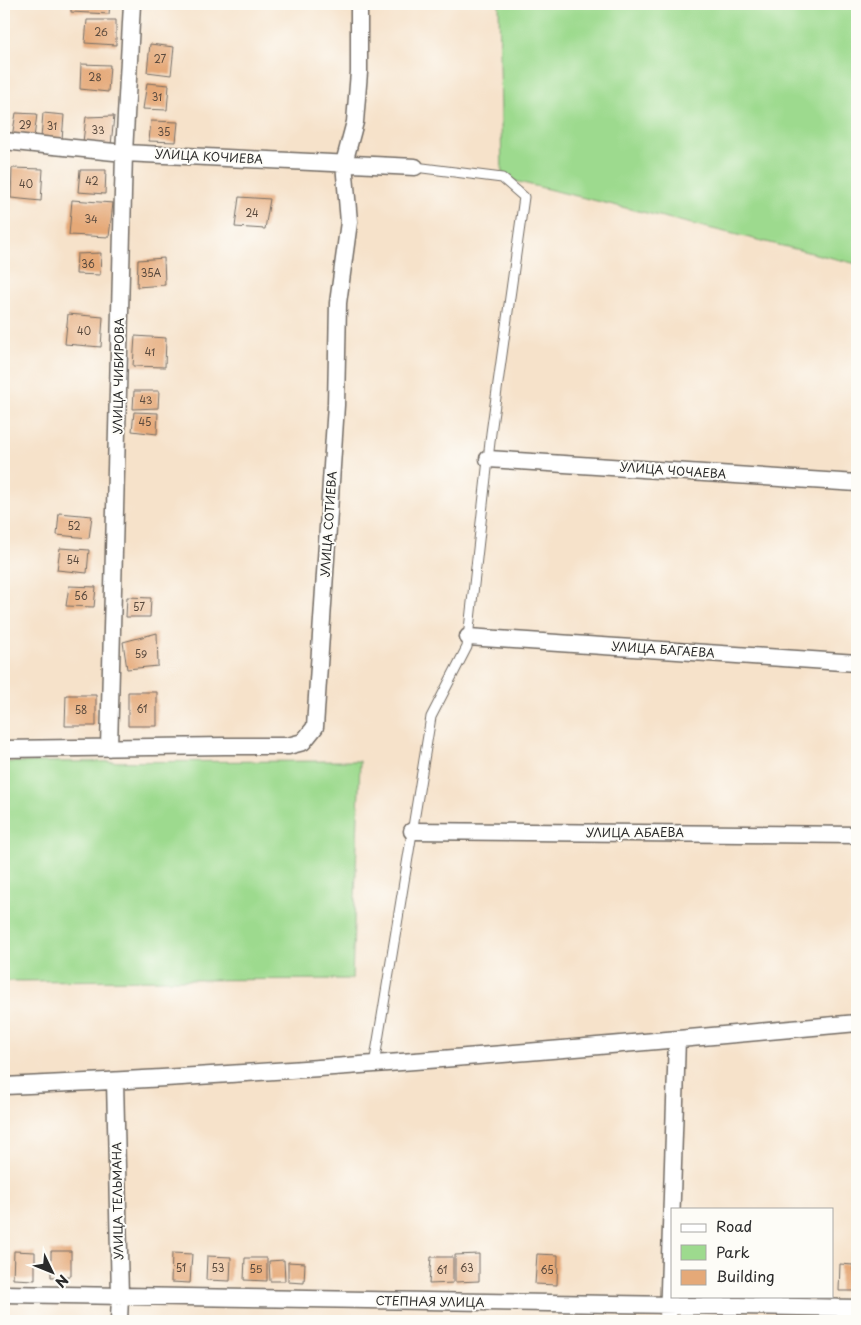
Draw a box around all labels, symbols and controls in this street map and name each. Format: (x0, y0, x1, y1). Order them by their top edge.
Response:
house number: 26 (94, 24, 108, 39)
house number: 27 (154, 51, 167, 66)
house number: 28 (88, 69, 102, 84)
house number: 31 (152, 89, 162, 104)
house number: 29 (19, 117, 32, 132)
house number: 31 (47, 118, 57, 133)
house number: 33 (91, 122, 105, 137)
house number: 35 (158, 124, 170, 139)
street label: УЛИЦА КОЧИЕВА (155, 144, 264, 168)
house number: 42 (85, 173, 99, 188)
house number: 40 (19, 176, 33, 191)
house number: 24 (245, 205, 259, 220)
house number: 34 (84, 211, 98, 226)
house number: 36 (81, 256, 95, 271)
house number: 35А (141, 265, 162, 280)
street label: УЛИЦА ЧИБИРОВА (108, 317, 128, 434)
house number: 40 (77, 323, 91, 338)
house number: 41 (145, 344, 155, 359)
house number: 43 (140, 392, 153, 407)
house number: 45 (139, 414, 151, 429)
street label: УЛИЦА ЧОЧАЕВА (619, 457, 727, 483)
street label: УЛИЦА СОТИЕВА (315, 470, 341, 577)
house number: 52 (67, 518, 81, 533)
house number: 54 (66, 552, 80, 567)
house number: 56 (74, 588, 88, 603)
house number: 57 (133, 599, 145, 614)
street label: УЛИЦА БАГАЕВА (611, 636, 716, 662)
house number: 59 (135, 646, 147, 661)
house number: 61 (136, 701, 148, 716)
house number: 58 (75, 702, 87, 717)
street label: УЛИЦА АБАЕВА (586, 823, 684, 841)
street label: УЛИЦА ТЕЛЬМАНА (107, 1142, 127, 1260)
legend (671, 1208, 834, 1298)
text: Road (716, 1214, 752, 1237)
text: Park (716, 1240, 750, 1263)
north arrow (28, 1248, 78, 1298)
house number: 51 (176, 1260, 186, 1275)
house number: 53 (212, 1260, 224, 1275)
house number: 63 (460, 1260, 474, 1275)
house number: 55 (250, 1261, 263, 1276)
house number: 61 (436, 1262, 448, 1277)
house number: 65 (540, 1262, 554, 1277)
text: Building (716, 1264, 775, 1287)
text: N (50, 1270, 73, 1292)
street label: СТЕПНАЯ УЛИЦА (375, 1291, 485, 1311)

